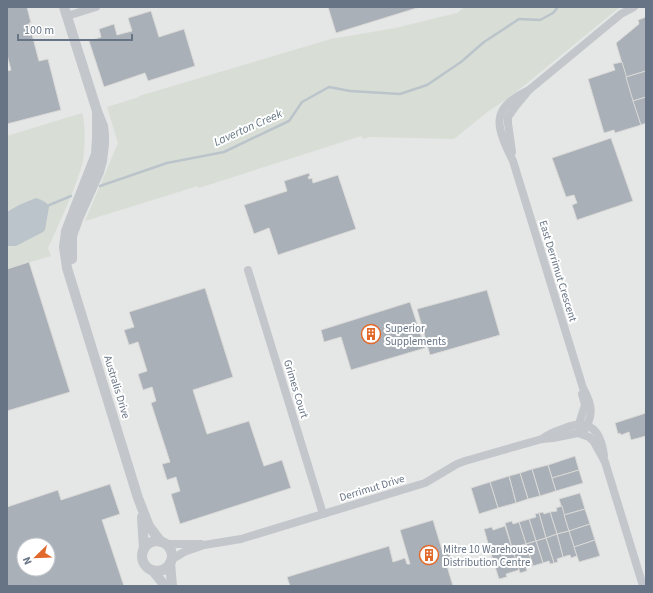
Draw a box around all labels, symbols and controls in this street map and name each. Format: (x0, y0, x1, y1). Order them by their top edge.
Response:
scale bar (18, 16, 132, 42)
text: 100 m (24, 22, 54, 39)
water label: Laverton Creek (211, 105, 285, 151)
street label: East Derrimut Crescent (535, 218, 581, 324)
place label: Superior Supplements (385, 321, 447, 349)
building icon: Superior Supplements (360, 323, 382, 345)
street label: Australis Drive (100, 354, 134, 421)
street label: Grimes Court (280, 358, 312, 420)
street label: Derrimut Drive (338, 471, 407, 505)
north arrow (16, 537, 56, 577)
place label: Mitre 10 Warehouse Distribution Centre (443, 542, 534, 570)
building icon: Mitre 10 Warehouse Distribution Centre (418, 544, 440, 566)
text: N (19, 554, 36, 567)

